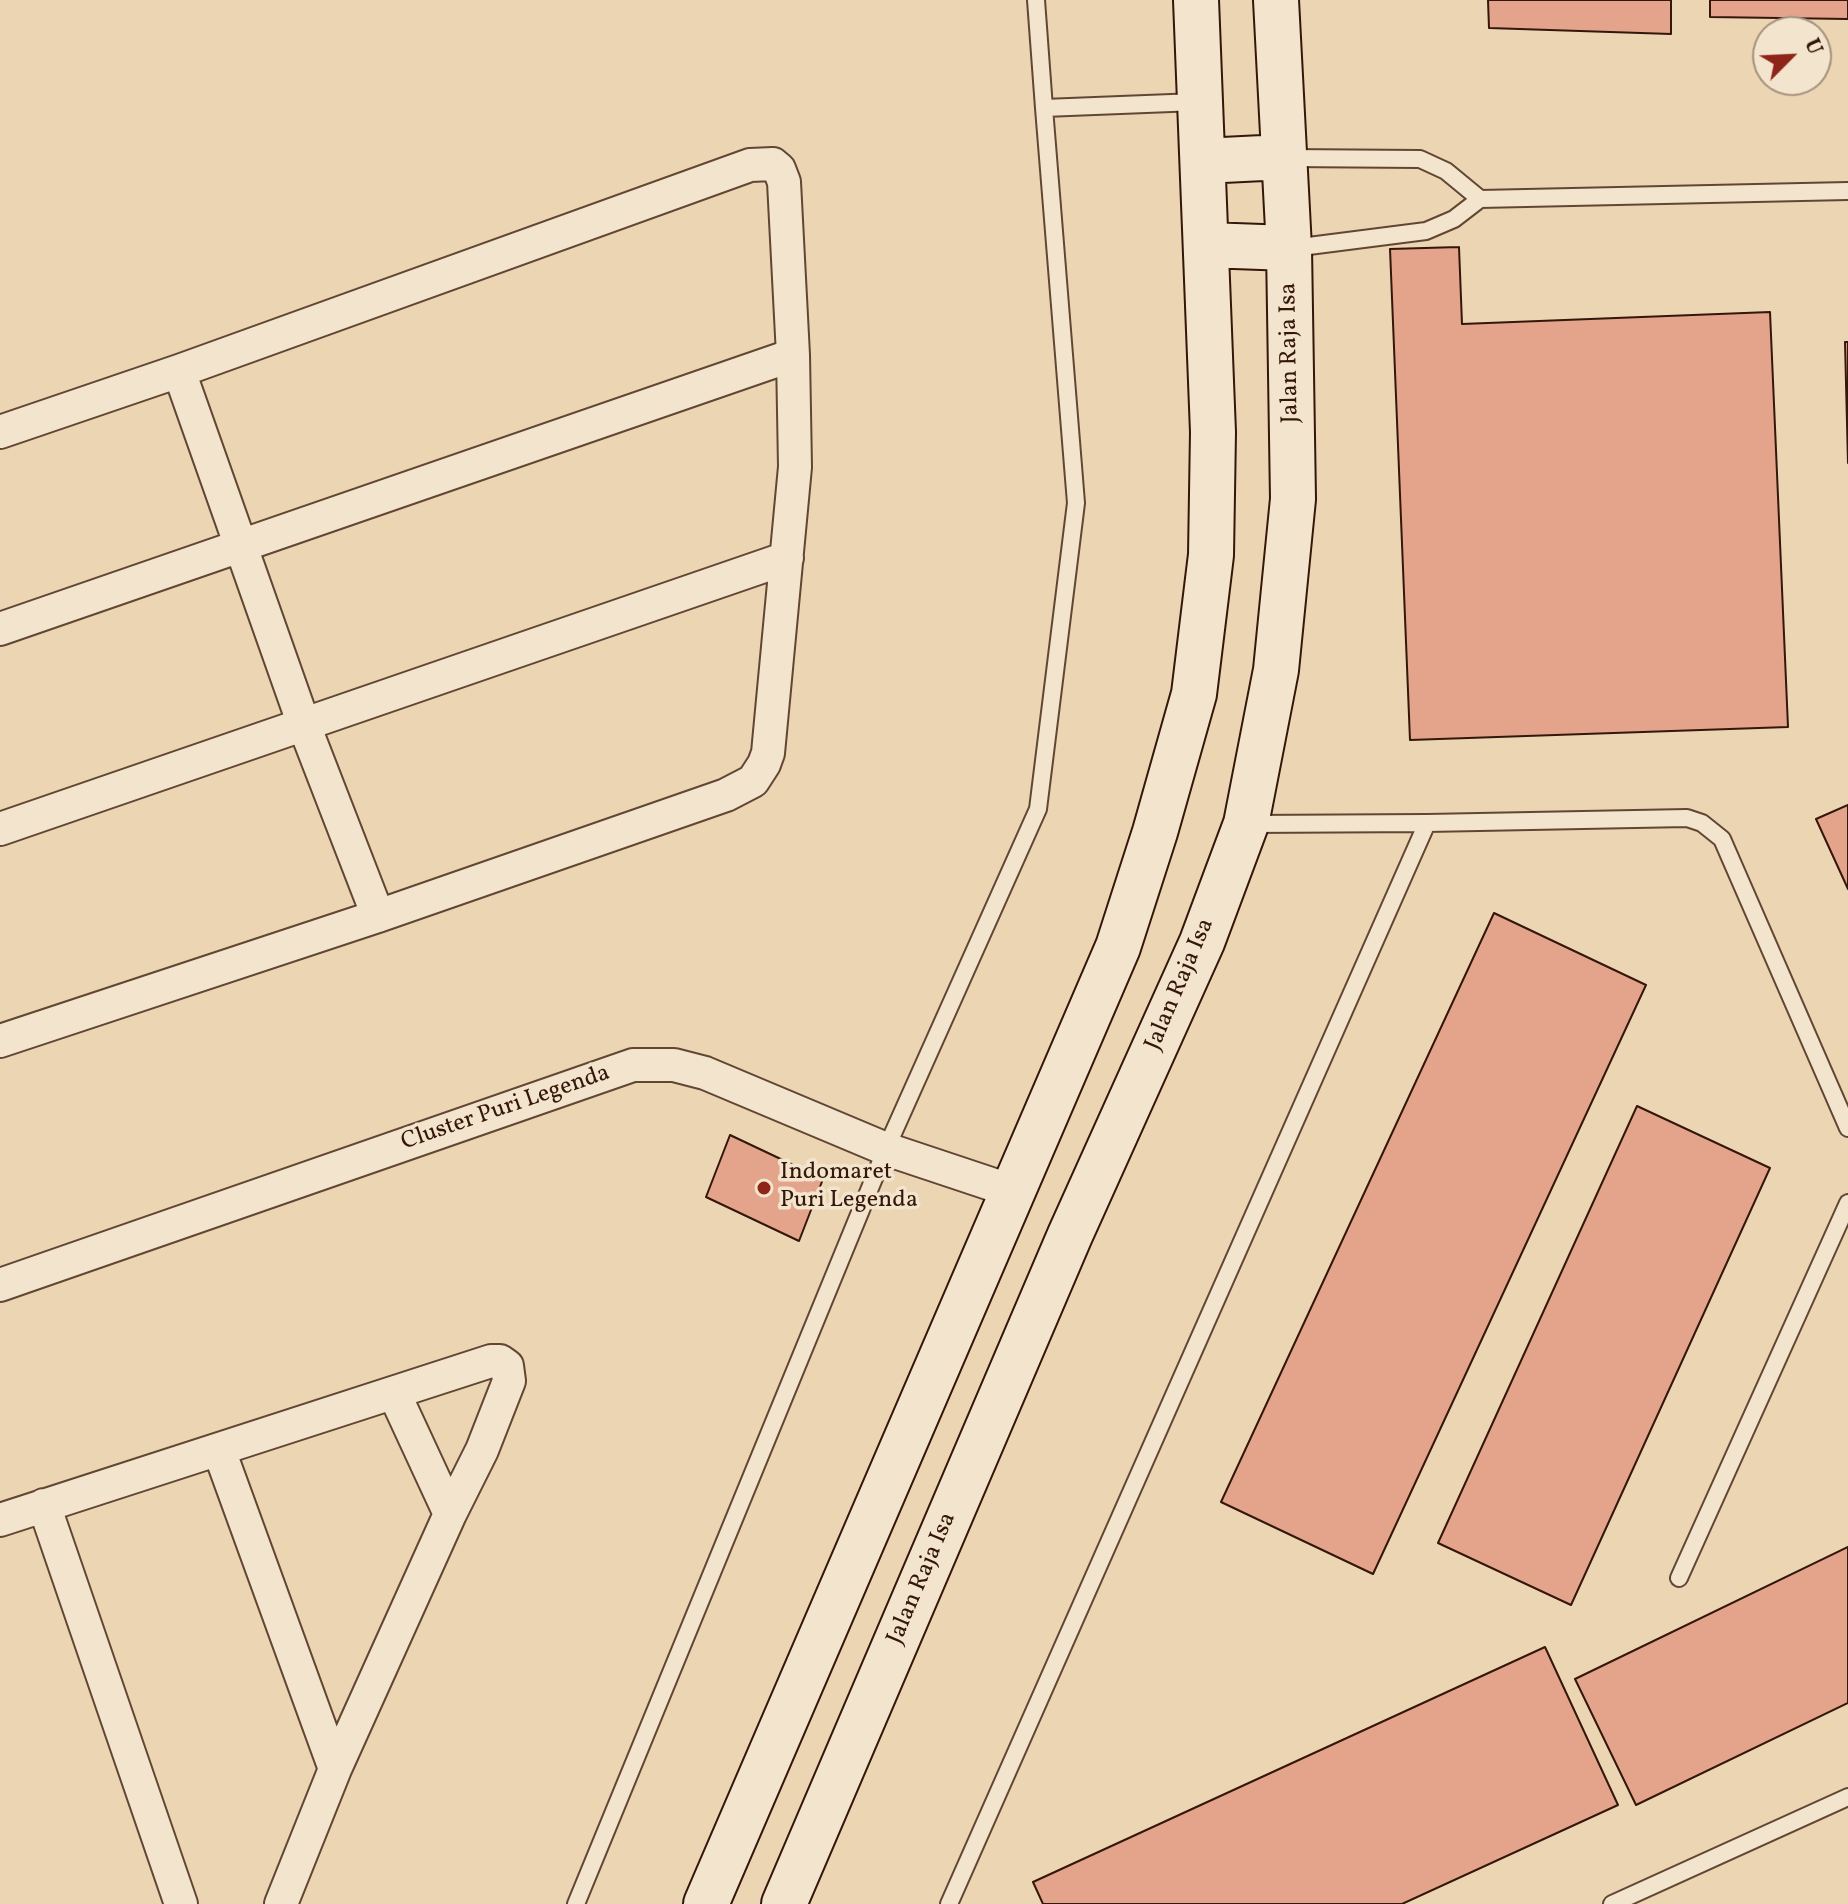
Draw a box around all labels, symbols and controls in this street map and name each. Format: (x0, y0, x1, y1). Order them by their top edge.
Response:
north arrow (1752, 16, 1832, 96)
text: U (1795, 34, 1830, 60)
street label: Jalan Raja Isa (1275, 282, 1307, 424)
street label: Jalan Raja Isa (1140, 915, 1222, 1055)
street label: Cluster Puri Legenda (398, 1060, 614, 1158)
place label: Indomaret Puri Legenda (780, 1160, 918, 1216)
marker: Indomaret Puri Legenda (755, 1179, 773, 1197)
street label: Jalan Raja Isa (882, 1509, 964, 1649)

